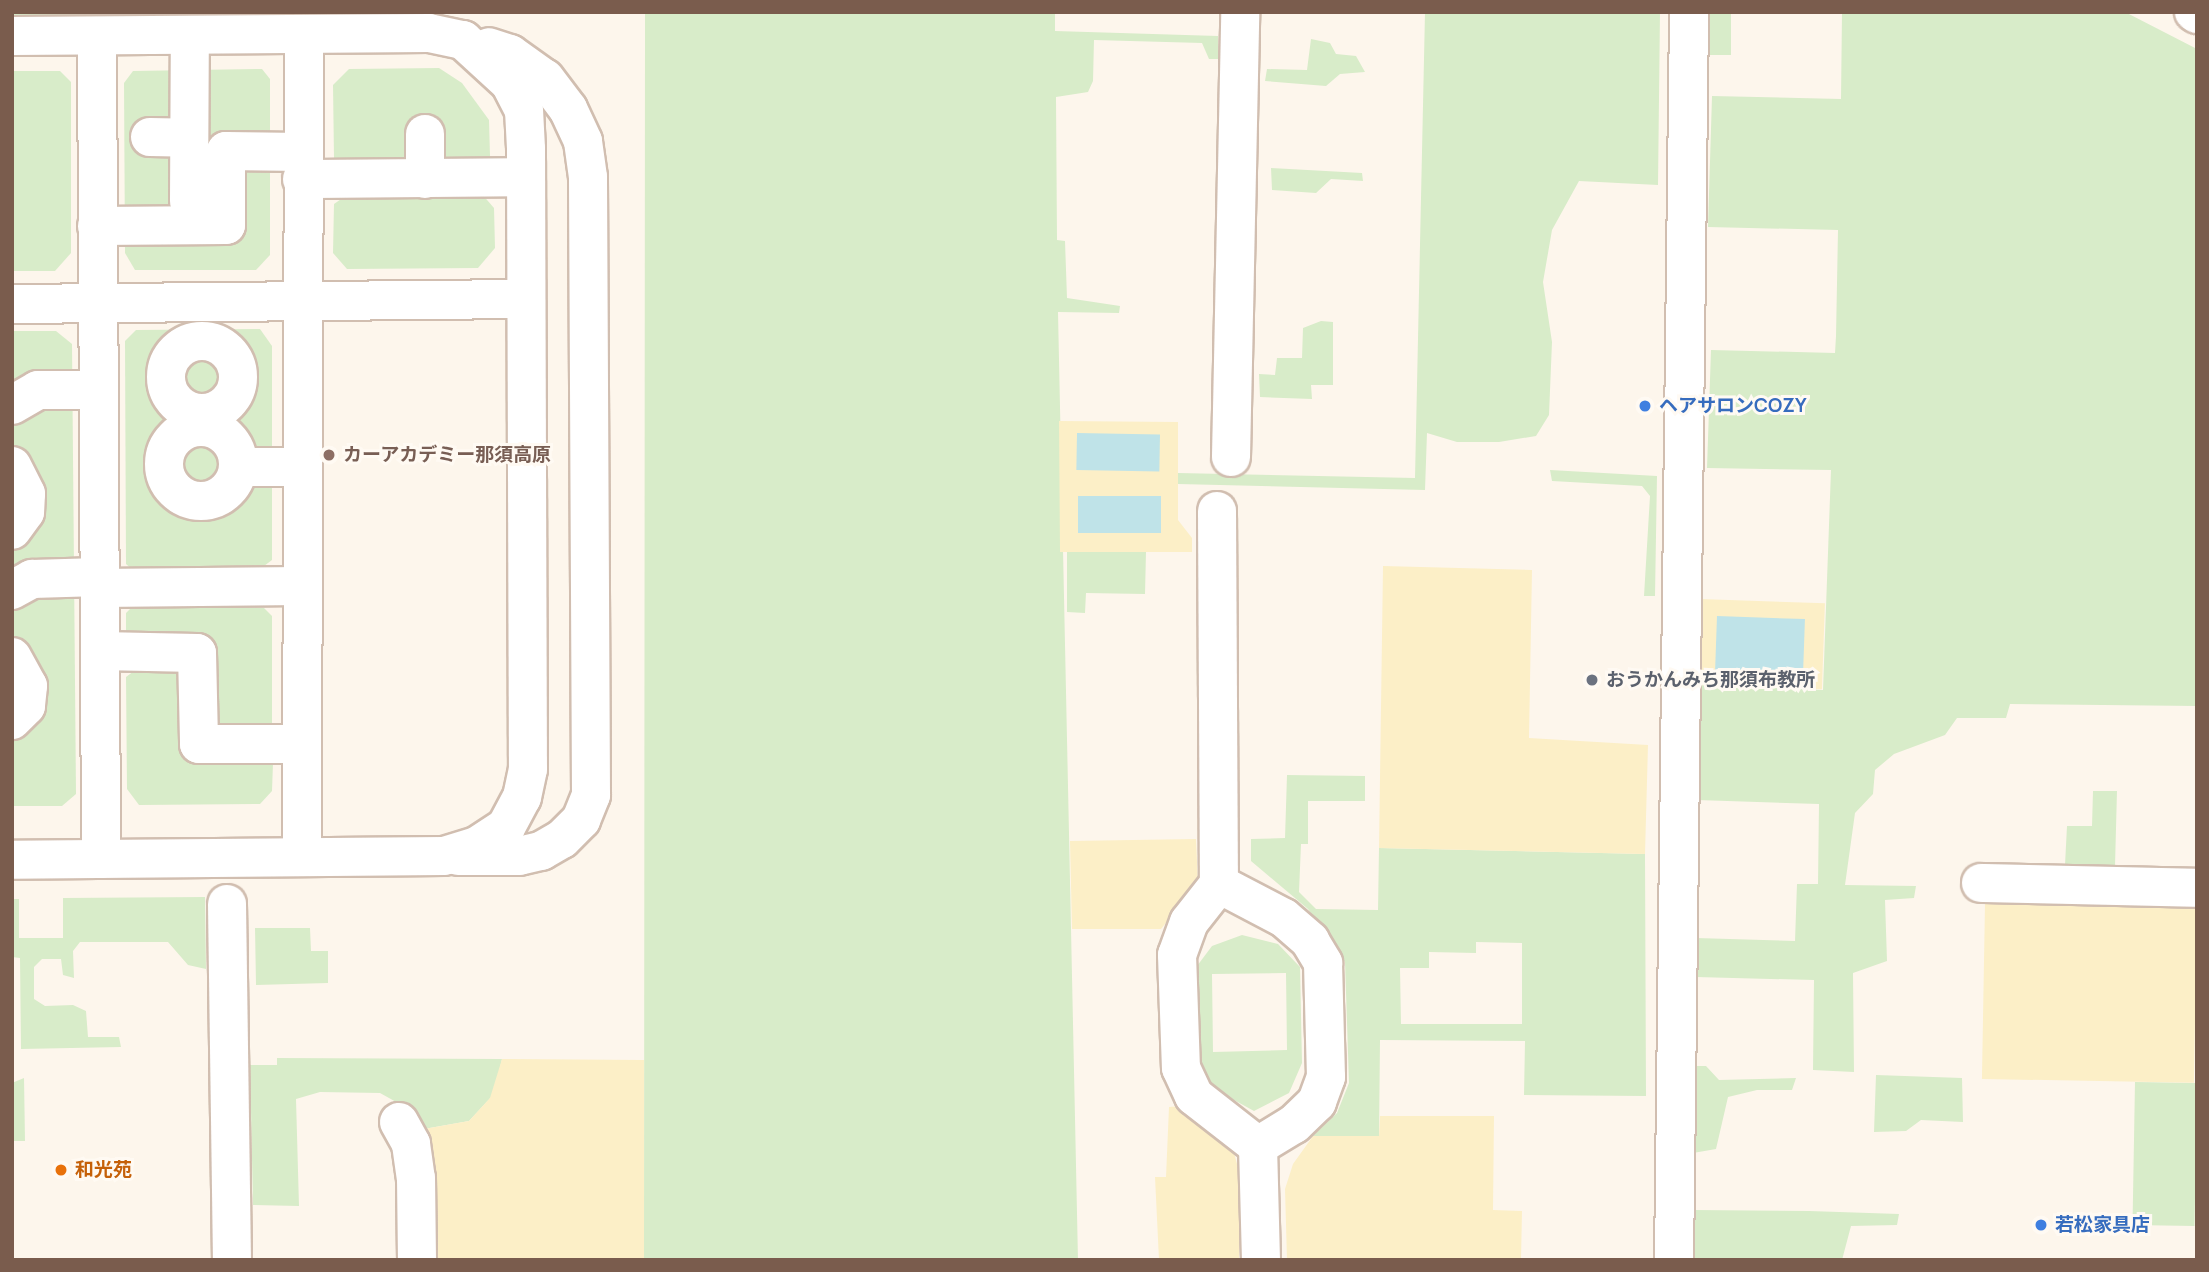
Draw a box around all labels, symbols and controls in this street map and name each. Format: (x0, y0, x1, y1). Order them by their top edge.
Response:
place label: ヘアサロンCOZY (1659, 395, 1806, 417)
marker: ヘアサロンCOZY (1637, 398, 1653, 414)
place label: カーアカデミー那須高原 (343, 444, 552, 466)
marker: カーアカデミー那須高原 (321, 447, 337, 463)
place label: おうかんみち那須布教所 (1606, 669, 1815, 691)
marker: おうかんみち那須布教所 (1584, 672, 1600, 688)
place label: 和光苑 (75, 1159, 132, 1181)
marker: 和光苑 (53, 1162, 69, 1178)
place label: 若松家具店 (2055, 1214, 2150, 1236)
marker: 若松家具店 (2033, 1217, 2049, 1233)

